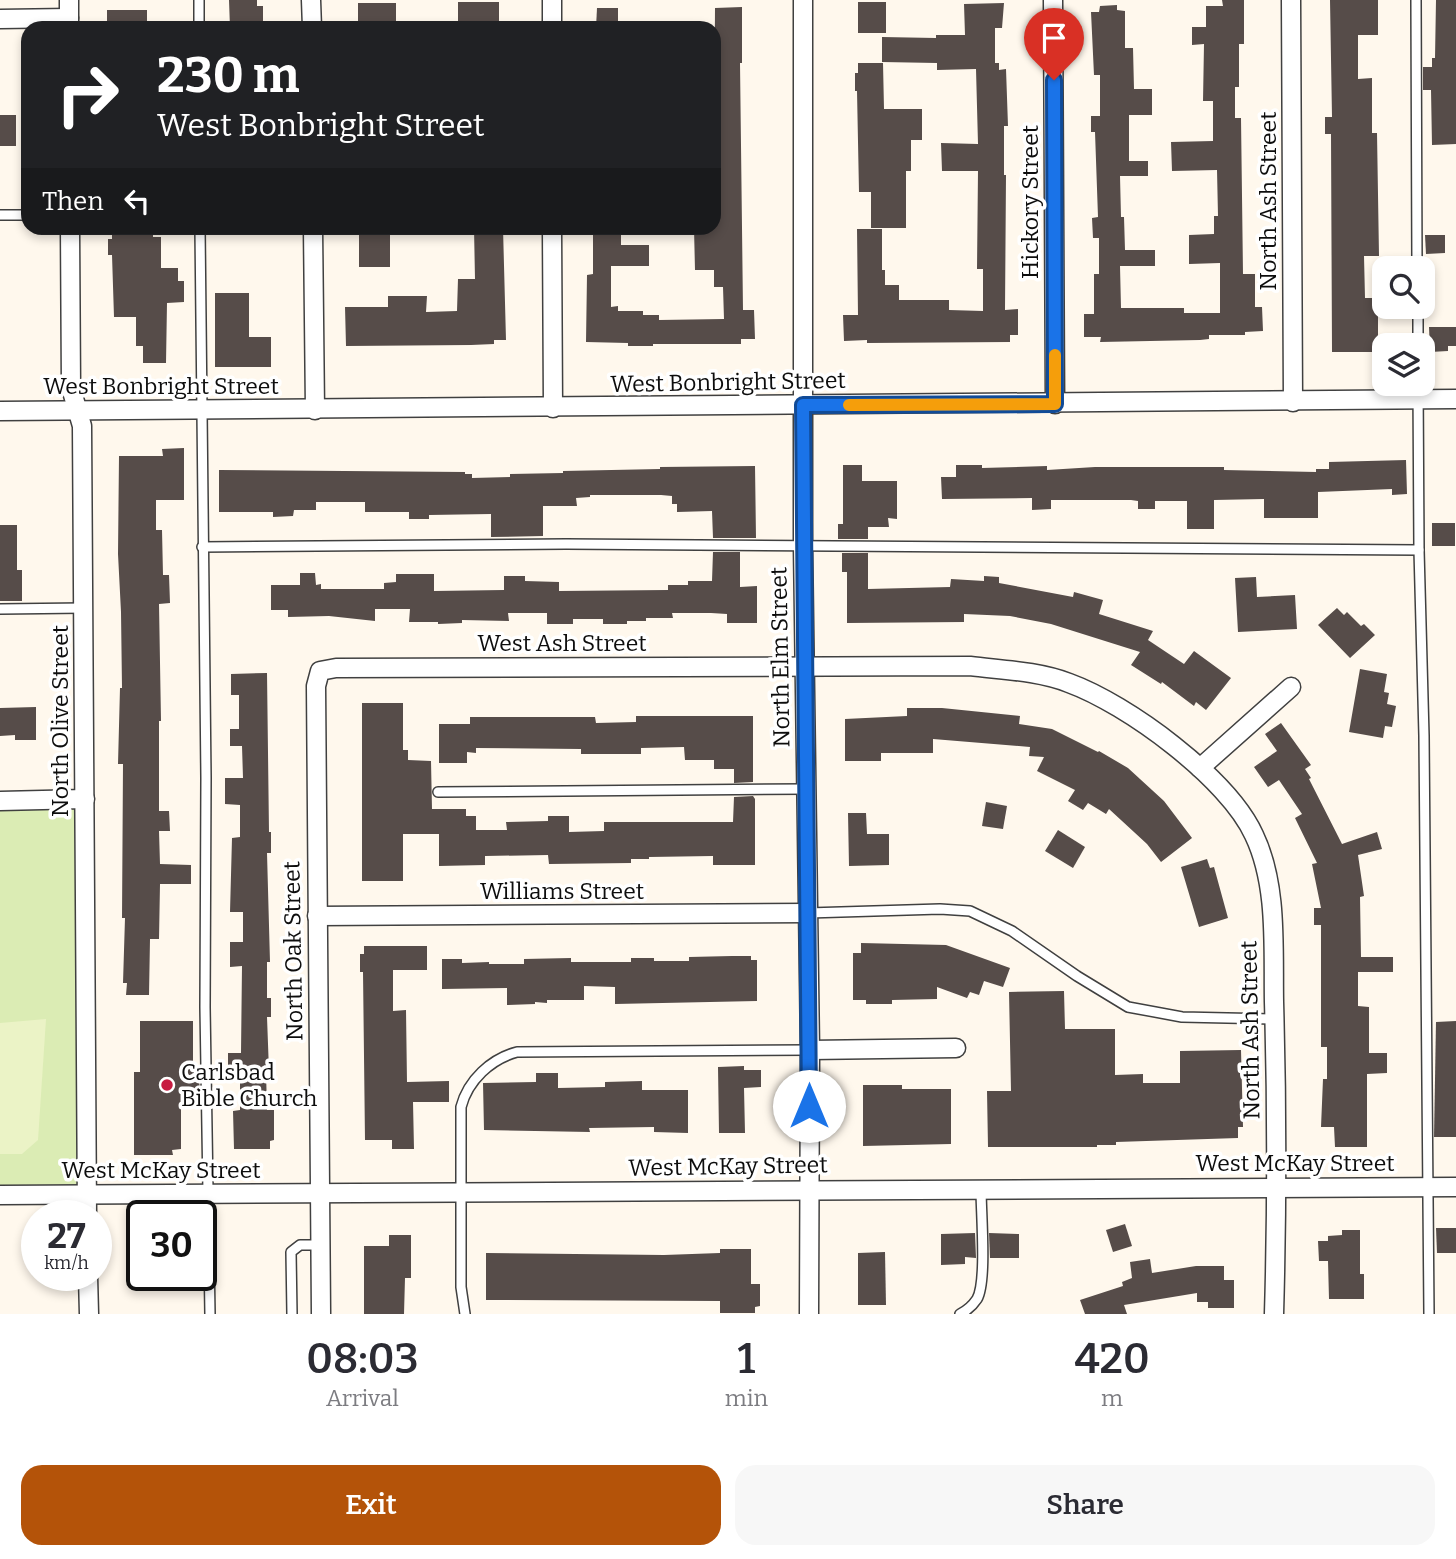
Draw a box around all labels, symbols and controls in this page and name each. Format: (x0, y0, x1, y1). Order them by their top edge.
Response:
pin (1024, 8, 1084, 80)
icon: arrive (1035, 19, 1073, 57)
text: 230 m (157, 46, 300, 105)
icon: right (42, 49, 133, 140)
text: West Bonbright Street (157, 106, 485, 144)
street label: North Ash Street (1254, 112, 1282, 291)
street label: Hickory Street (1016, 125, 1044, 279)
icon: left (118, 182, 156, 220)
text: Then (42, 186, 104, 217)
map controls (1372, 256, 1435, 396)
button: search (1372, 256, 1435, 319)
button: layers (1372, 333, 1435, 396)
street label: West Bonbright Street (610, 366, 846, 398)
street label: West Bonbright Street (43, 372, 279, 400)
street label: North Elm Street (764, 566, 796, 748)
street label: North Olive Street (46, 625, 74, 817)
street label: West Ash Street (477, 629, 647, 657)
street label: North Oak Street (277, 861, 309, 1041)
street label: Williams Street (480, 877, 644, 905)
street label: North Ash Street (1234, 940, 1266, 1120)
place label: Carlsbad Bible Church (181, 1058, 317, 1112)
position arrow (772, 1069, 846, 1143)
marker: Carlsbad Bible Church (159, 1077, 175, 1093)
street label: West McKay Street (1195, 1149, 1395, 1177)
street label: West McKay Street (628, 1150, 828, 1182)
street label: West McKay Street (61, 1156, 261, 1184)
speed limit sign: 30 (126, 1200, 217, 1291)
text: 27 (47, 1215, 86, 1257)
text: km/h (44, 1252, 89, 1274)
text: 08:03 (306, 1334, 419, 1384)
text: 1 (738, 1334, 755, 1384)
text: 420 (1074, 1334, 1150, 1384)
text: Arrival (326, 1384, 399, 1412)
text: min (725, 1384, 768, 1412)
text: m (1101, 1384, 1123, 1412)
button: Exit (21, 1465, 721, 1545)
button: Share (735, 1465, 1435, 1545)

